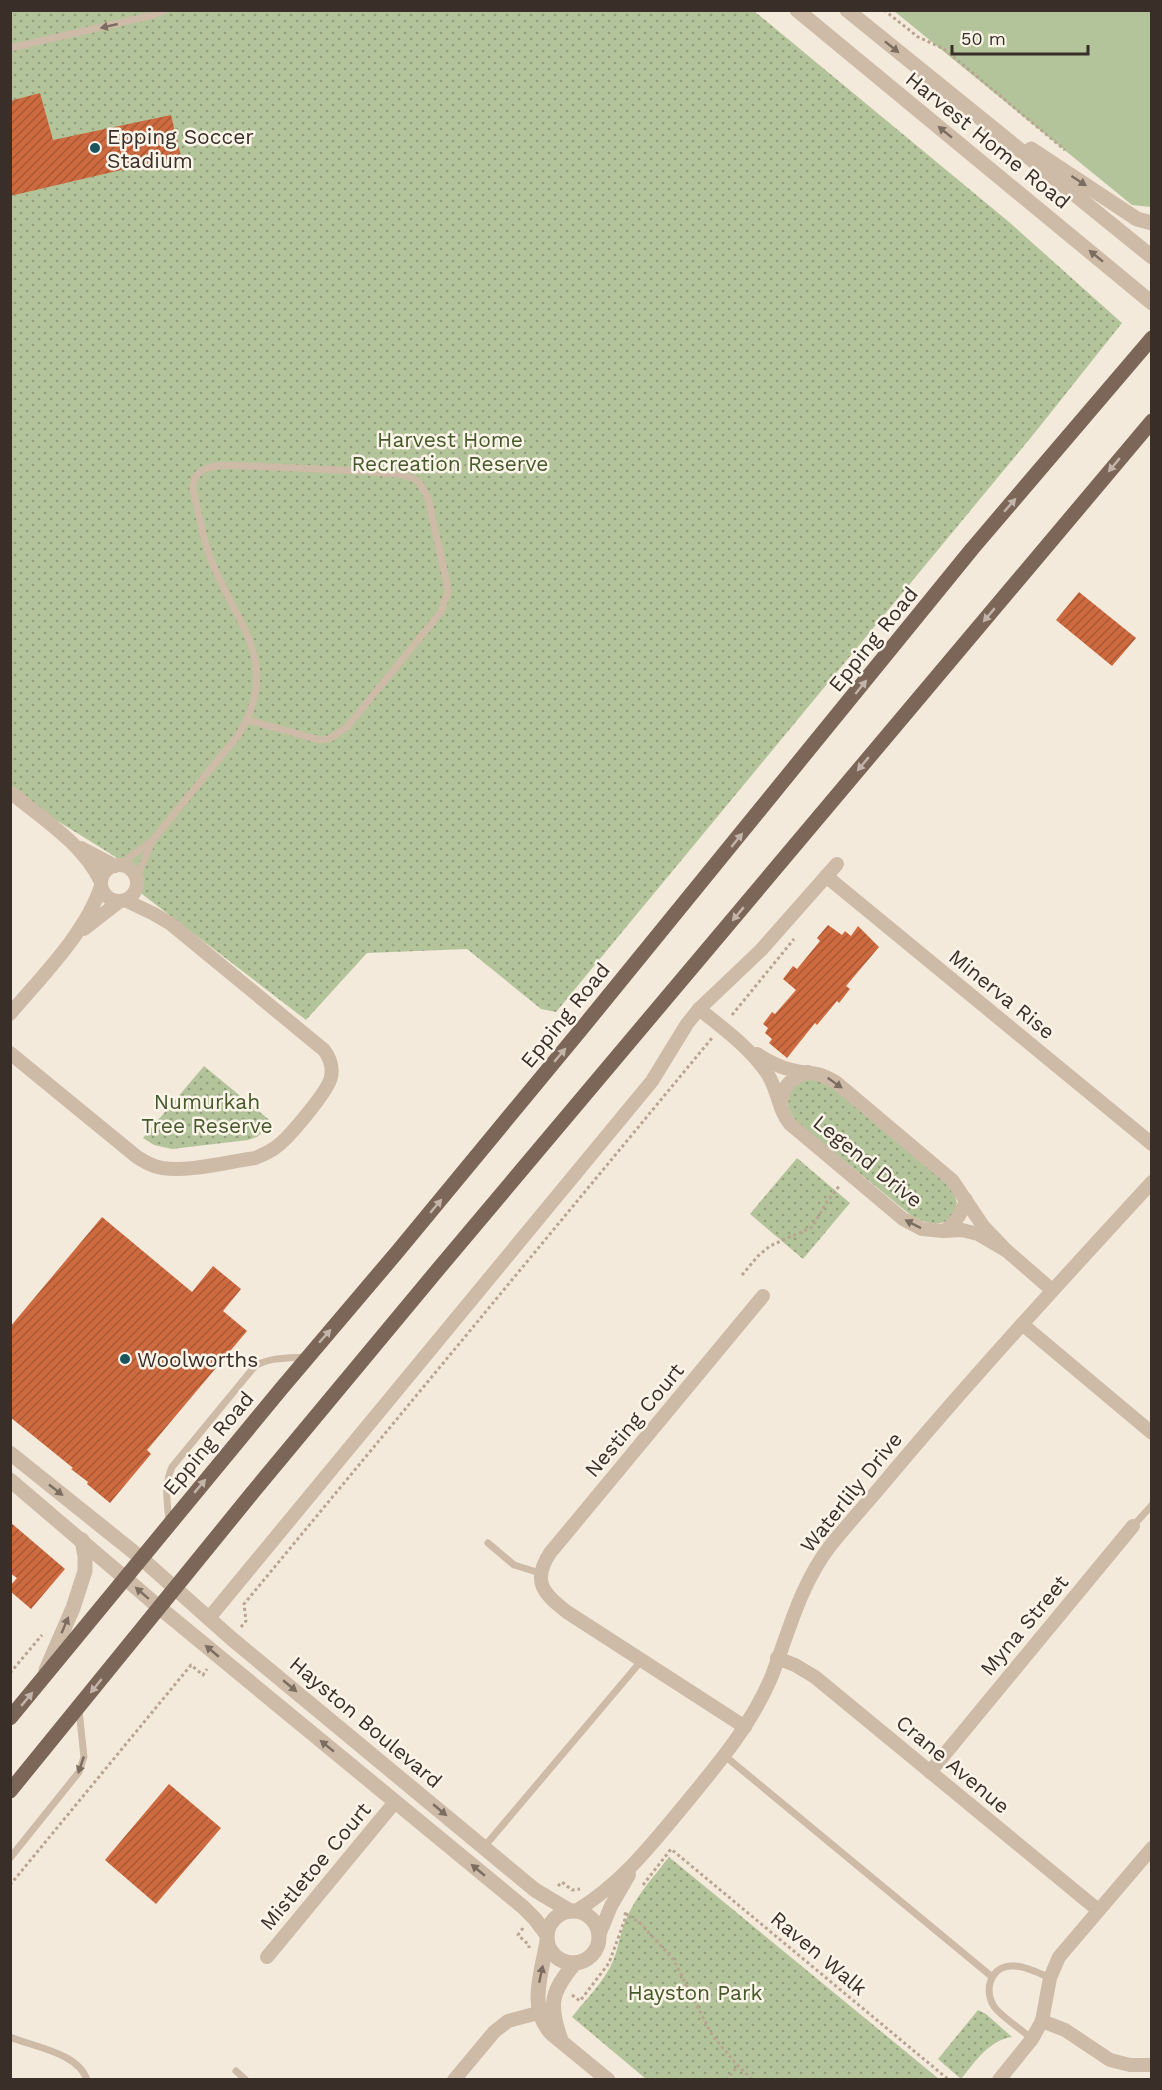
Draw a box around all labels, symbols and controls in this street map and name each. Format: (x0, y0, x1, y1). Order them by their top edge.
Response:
scale bar (952, 18, 1088, 56)
one-way arrow (100, 21, 119, 31)
text: 50 m (961, 28, 1006, 49)
one-way arrow (884, 41, 900, 54)
street label: Harvest Home Road (901, 66, 1075, 214)
place label: Epping Soccer Stadium (107, 124, 254, 173)
one-way arrow (938, 127, 953, 139)
marker: Epping Soccer Stadium (88, 141, 102, 155)
one-way arrow (1071, 175, 1087, 187)
one-way arrow (1089, 250, 1104, 263)
park label: Harvest Home Recreation Reserve (352, 427, 548, 476)
one-way arrow (1108, 458, 1121, 473)
one-way arrow (1003, 498, 1016, 513)
street label: Epping Road (823, 581, 923, 697)
one-way arrow (982, 607, 995, 623)
one-way arrow (854, 680, 867, 695)
one-way arrow (857, 756, 870, 772)
one-way arrow (730, 832, 743, 848)
one-way arrow (732, 906, 745, 921)
street label: Minerva Rise (944, 944, 1060, 1044)
street label: Epping Road (515, 957, 615, 1073)
one-way arrow (553, 1047, 566, 1063)
one-way arrow (827, 1077, 843, 1088)
park label: Numurkah Tree Reserve (141, 1089, 273, 1138)
street label: Legend Drive (808, 1109, 928, 1213)
one-way arrow (429, 1198, 442, 1214)
one-way arrow (904, 1220, 922, 1230)
one-way arrow (318, 1329, 331, 1344)
place label: Woolworths (137, 1347, 258, 1372)
marker: Woolworths (118, 1352, 132, 1366)
street label: Nesting Court (579, 1358, 689, 1482)
street label: Epping Road (157, 1386, 259, 1500)
street label: Waterlily Drive (795, 1427, 907, 1557)
one-way arrow (193, 1479, 206, 1494)
one-way arrow (49, 1483, 64, 1495)
street label: Myna Street (975, 1569, 1073, 1680)
one-way arrow (135, 1587, 150, 1600)
one-way arrow (60, 1616, 70, 1634)
one-way arrow (205, 1645, 220, 1658)
street label: Hayston Boulevard (285, 1651, 447, 1793)
one-way arrow (90, 1678, 103, 1694)
one-way arrow (282, 1679, 297, 1692)
one-way arrow (20, 1691, 32, 1706)
street label: Crane Avenue (891, 1709, 1015, 1819)
one-way arrow (320, 1740, 335, 1753)
one-way arrow (75, 1756, 85, 1774)
street label: Mistletoe Court (254, 1797, 376, 1935)
one-way arrow (432, 1804, 448, 1817)
one-way arrow (471, 1864, 486, 1877)
street label: Raven Walk (766, 1906, 872, 2000)
one-way arrow (537, 1964, 546, 1983)
park label: Hayston Park (628, 1980, 763, 2005)

